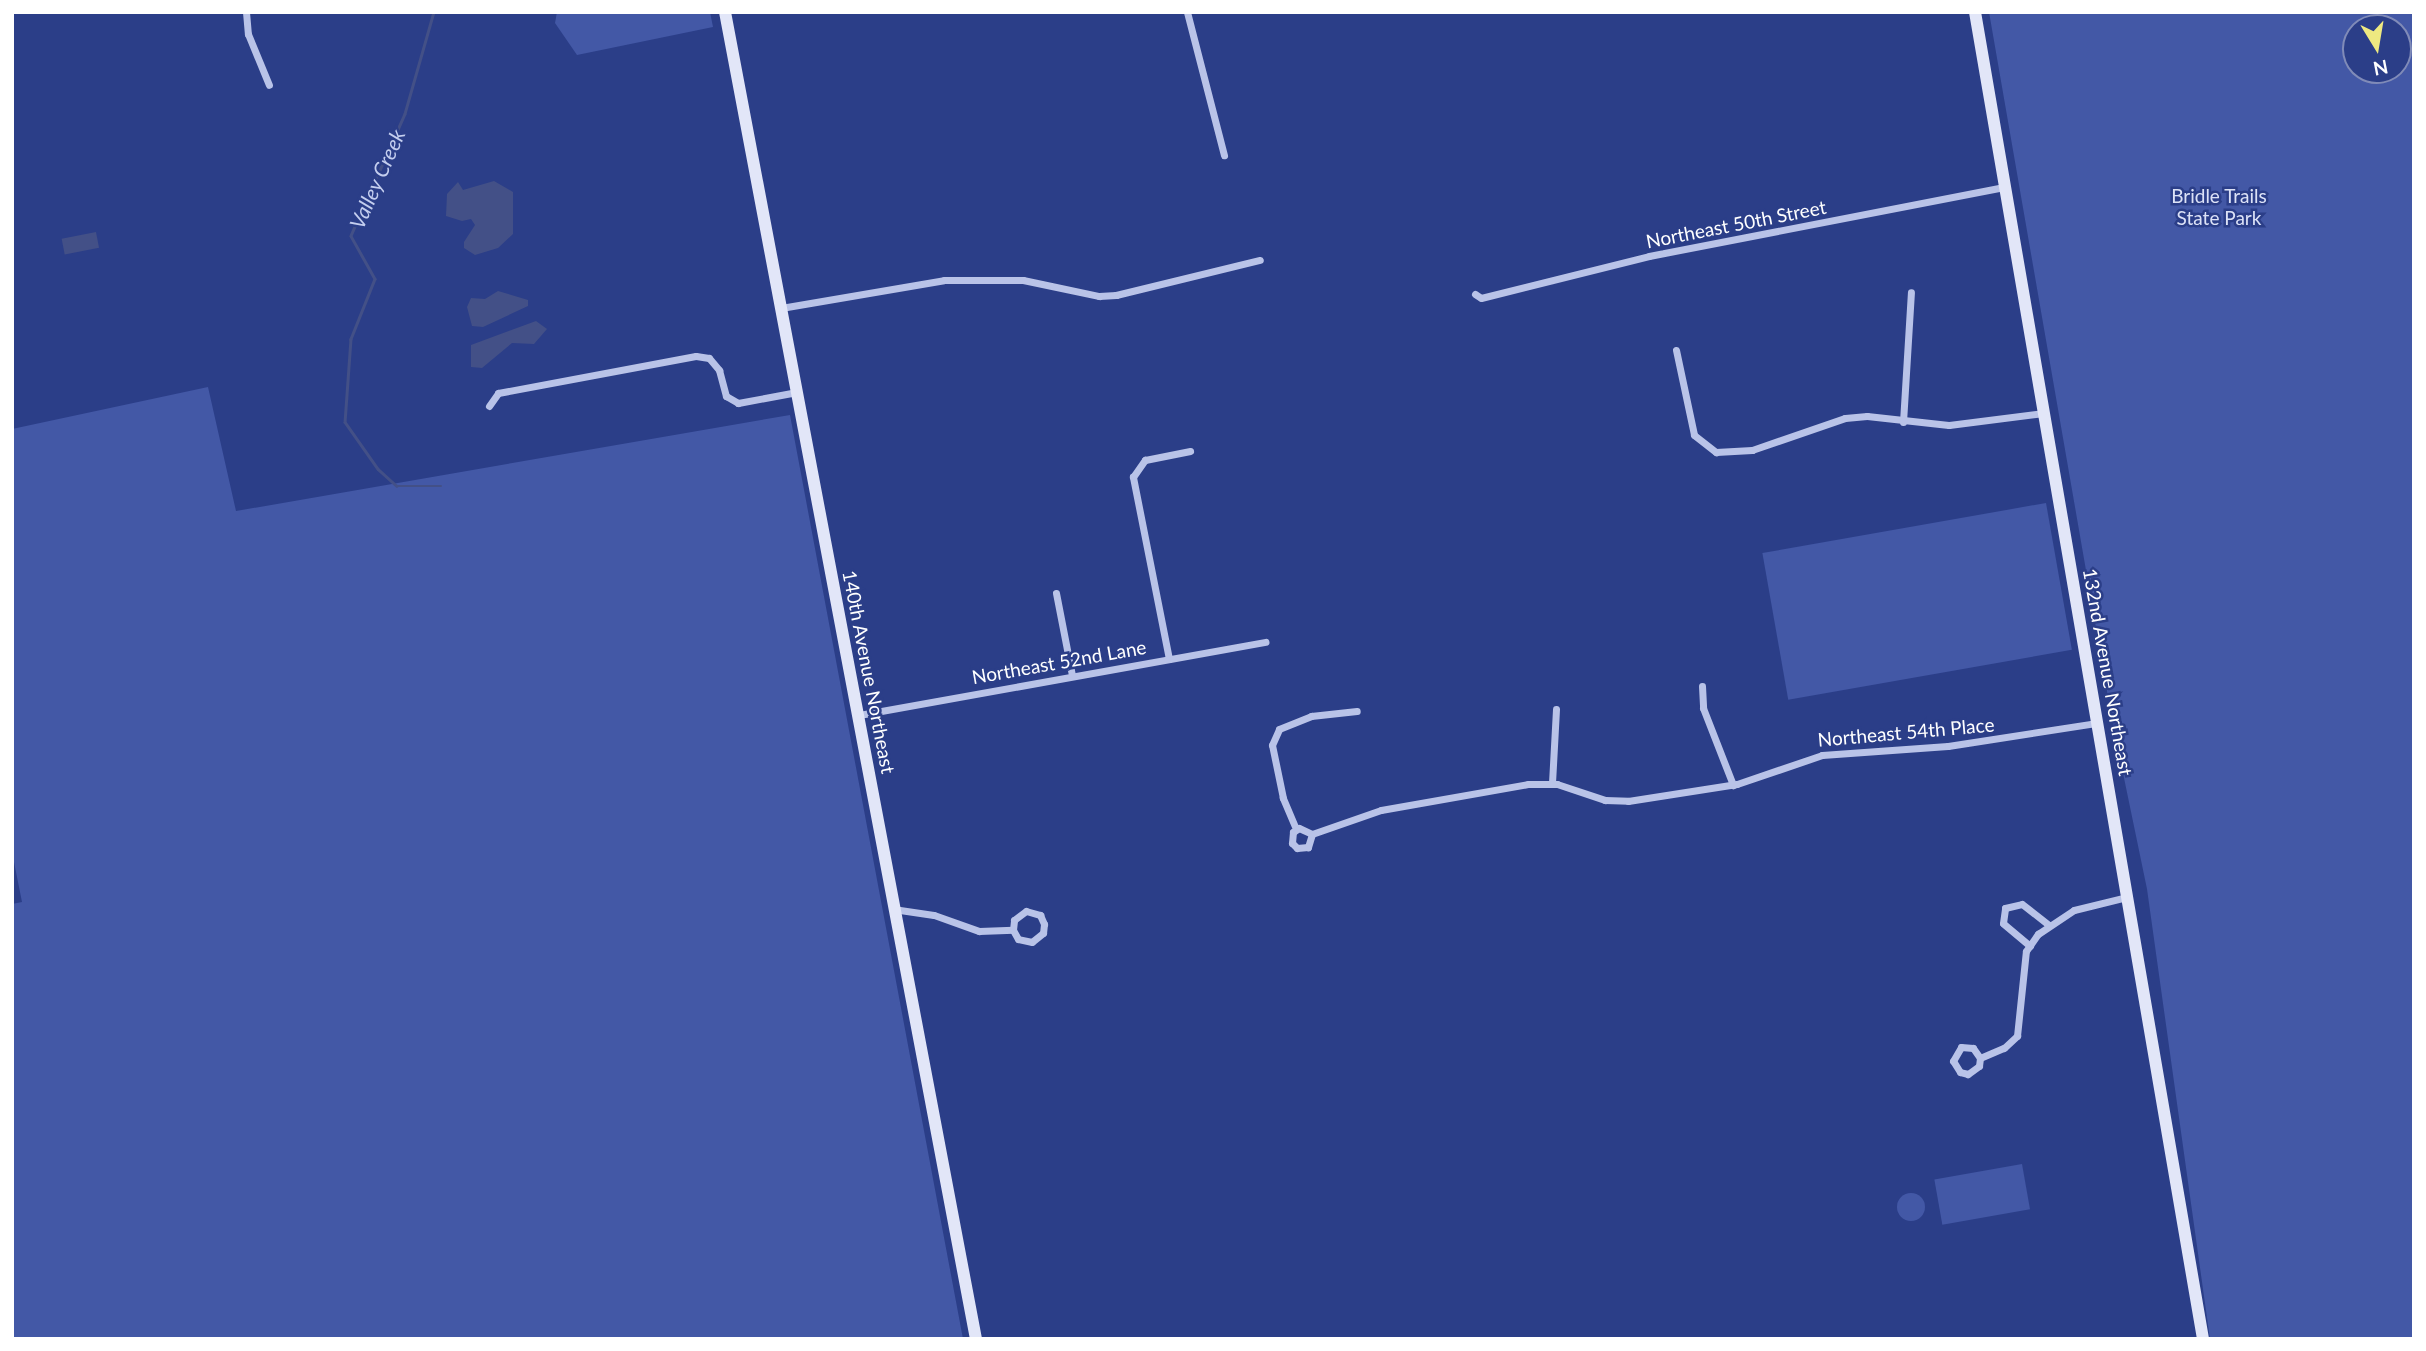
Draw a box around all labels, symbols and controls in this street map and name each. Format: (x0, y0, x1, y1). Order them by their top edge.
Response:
north arrow (2342, 14, 2412, 84)
text: N (2371, 55, 2390, 81)
water label: Valley Creek (344, 125, 410, 233)
park label: Bridle Trails State Park (2171, 185, 2267, 229)
street label: Northeast 50th Street (1644, 195, 1828, 253)
street label: 132nd Avenue Northeast (2078, 566, 2138, 778)
street label: 140th Avenue Northeast (838, 568, 900, 776)
street label: Northeast 52nd Lane (970, 635, 1148, 689)
street label: Northeast 54th Place (1817, 713, 1995, 751)

